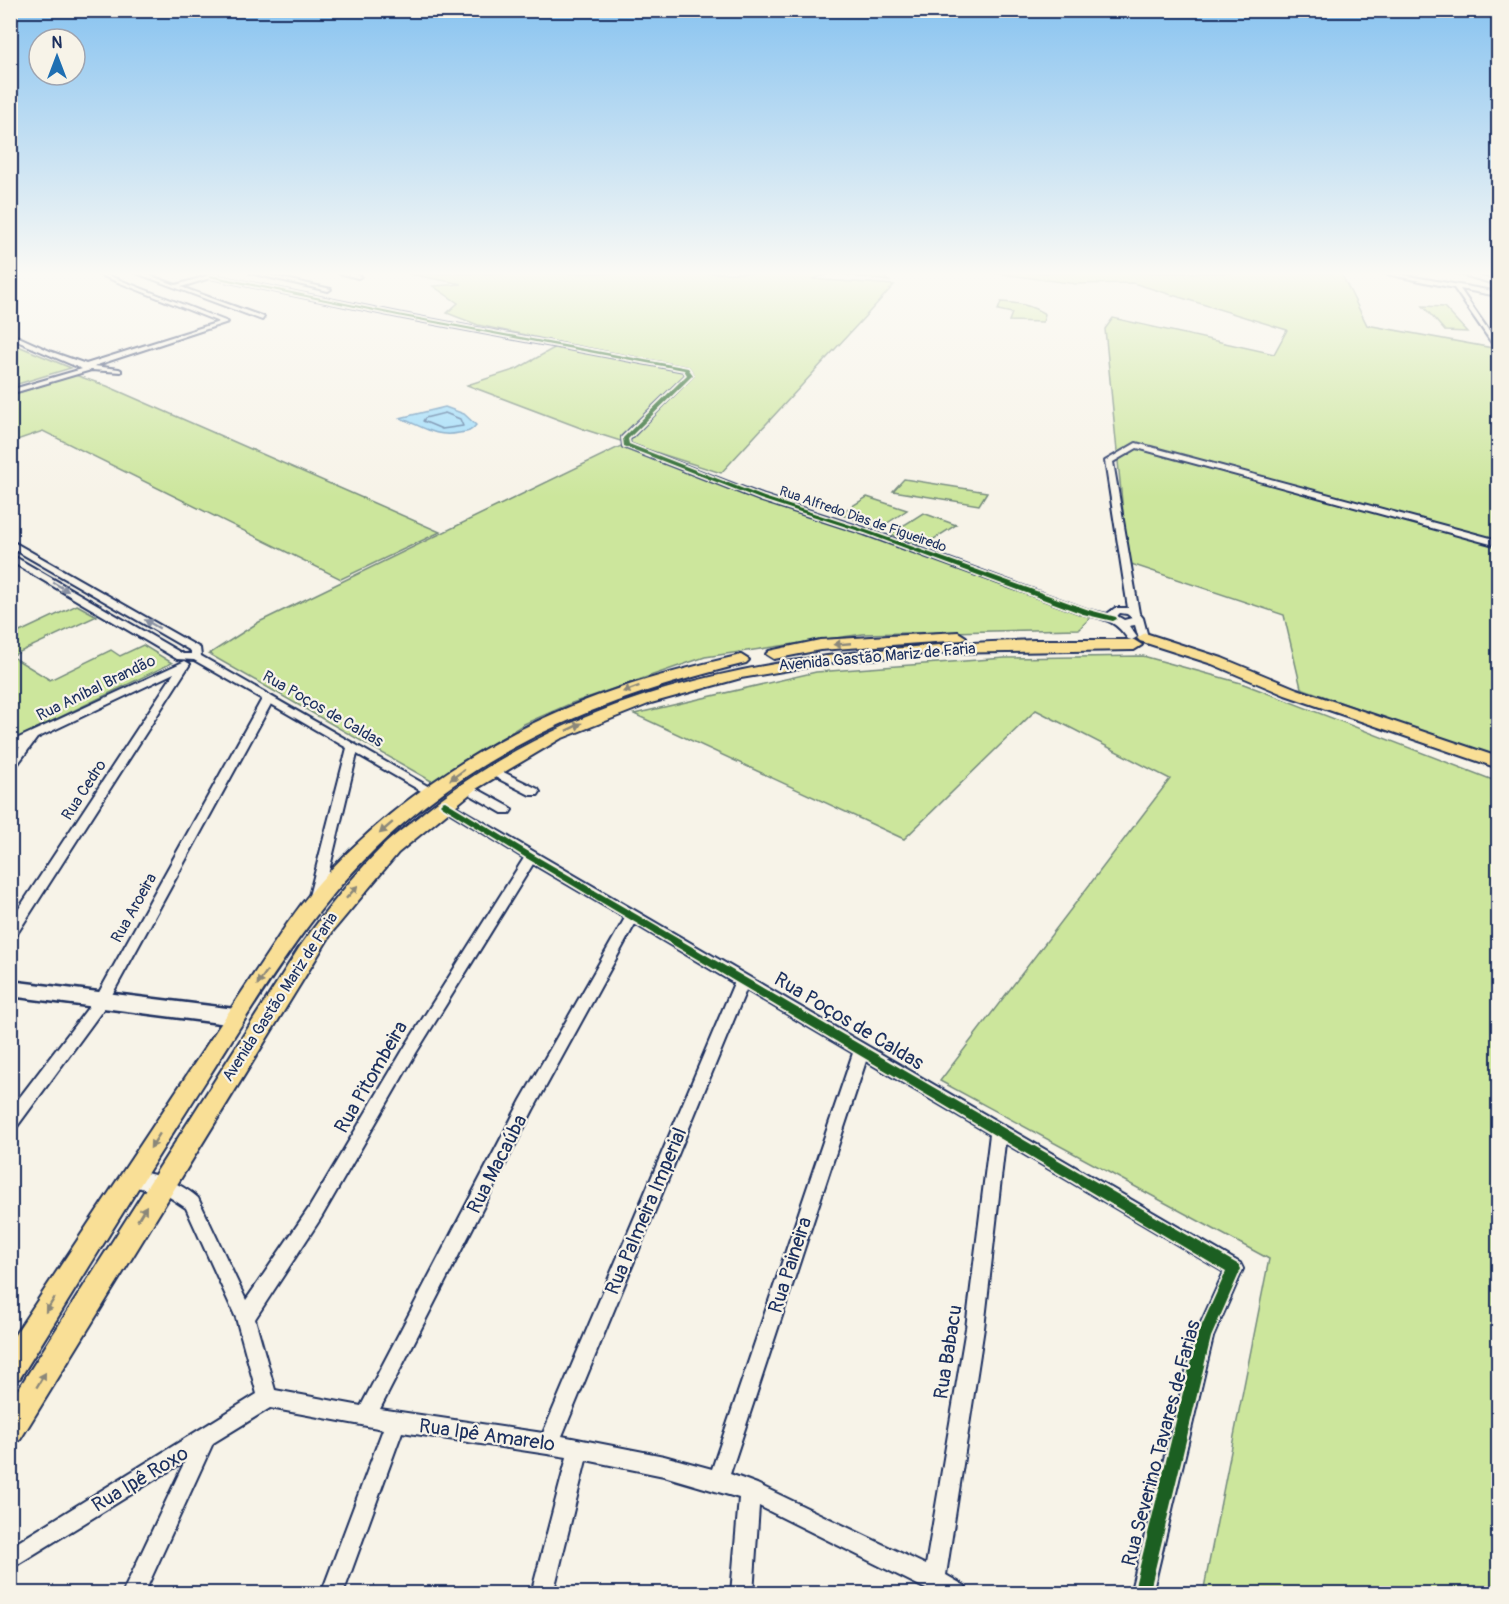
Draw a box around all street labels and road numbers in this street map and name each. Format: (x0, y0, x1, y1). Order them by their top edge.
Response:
street label: Rua Alfredo Dias de Figueiredo (777, 482, 949, 556)
street label: Avenida Gastão Mariz de Faria (778, 638, 976, 676)
street label: Rua Aníbal Brandão (33, 650, 159, 726)
street label: Rua Poços de Caldas (259, 666, 387, 752)
street label: Rua Cedro (57, 756, 111, 824)
street label: Rua Aroeira (107, 870, 161, 946)
street label: Avenida Gastão Mariz de Faria (218, 909, 342, 1085)
street label: Rua Poços de Caldas (770, 966, 928, 1076)
street label: Rua Pitombeira (329, 1016, 413, 1138)
street label: Rua Macaúba (461, 1110, 533, 1218)
street label: Rua Palmeira Imperial (600, 1124, 692, 1298)
street label: Rua Paineira (763, 1214, 817, 1316)
street label: Rua Babacu (928, 1303, 968, 1401)
street label: Rua Severino Tavares de Farias (1116, 1317, 1206, 1569)
street label: Rua Ipê Amarelo (417, 1413, 557, 1457)
street label: Rua Ipê Roxo (87, 1440, 193, 1518)

